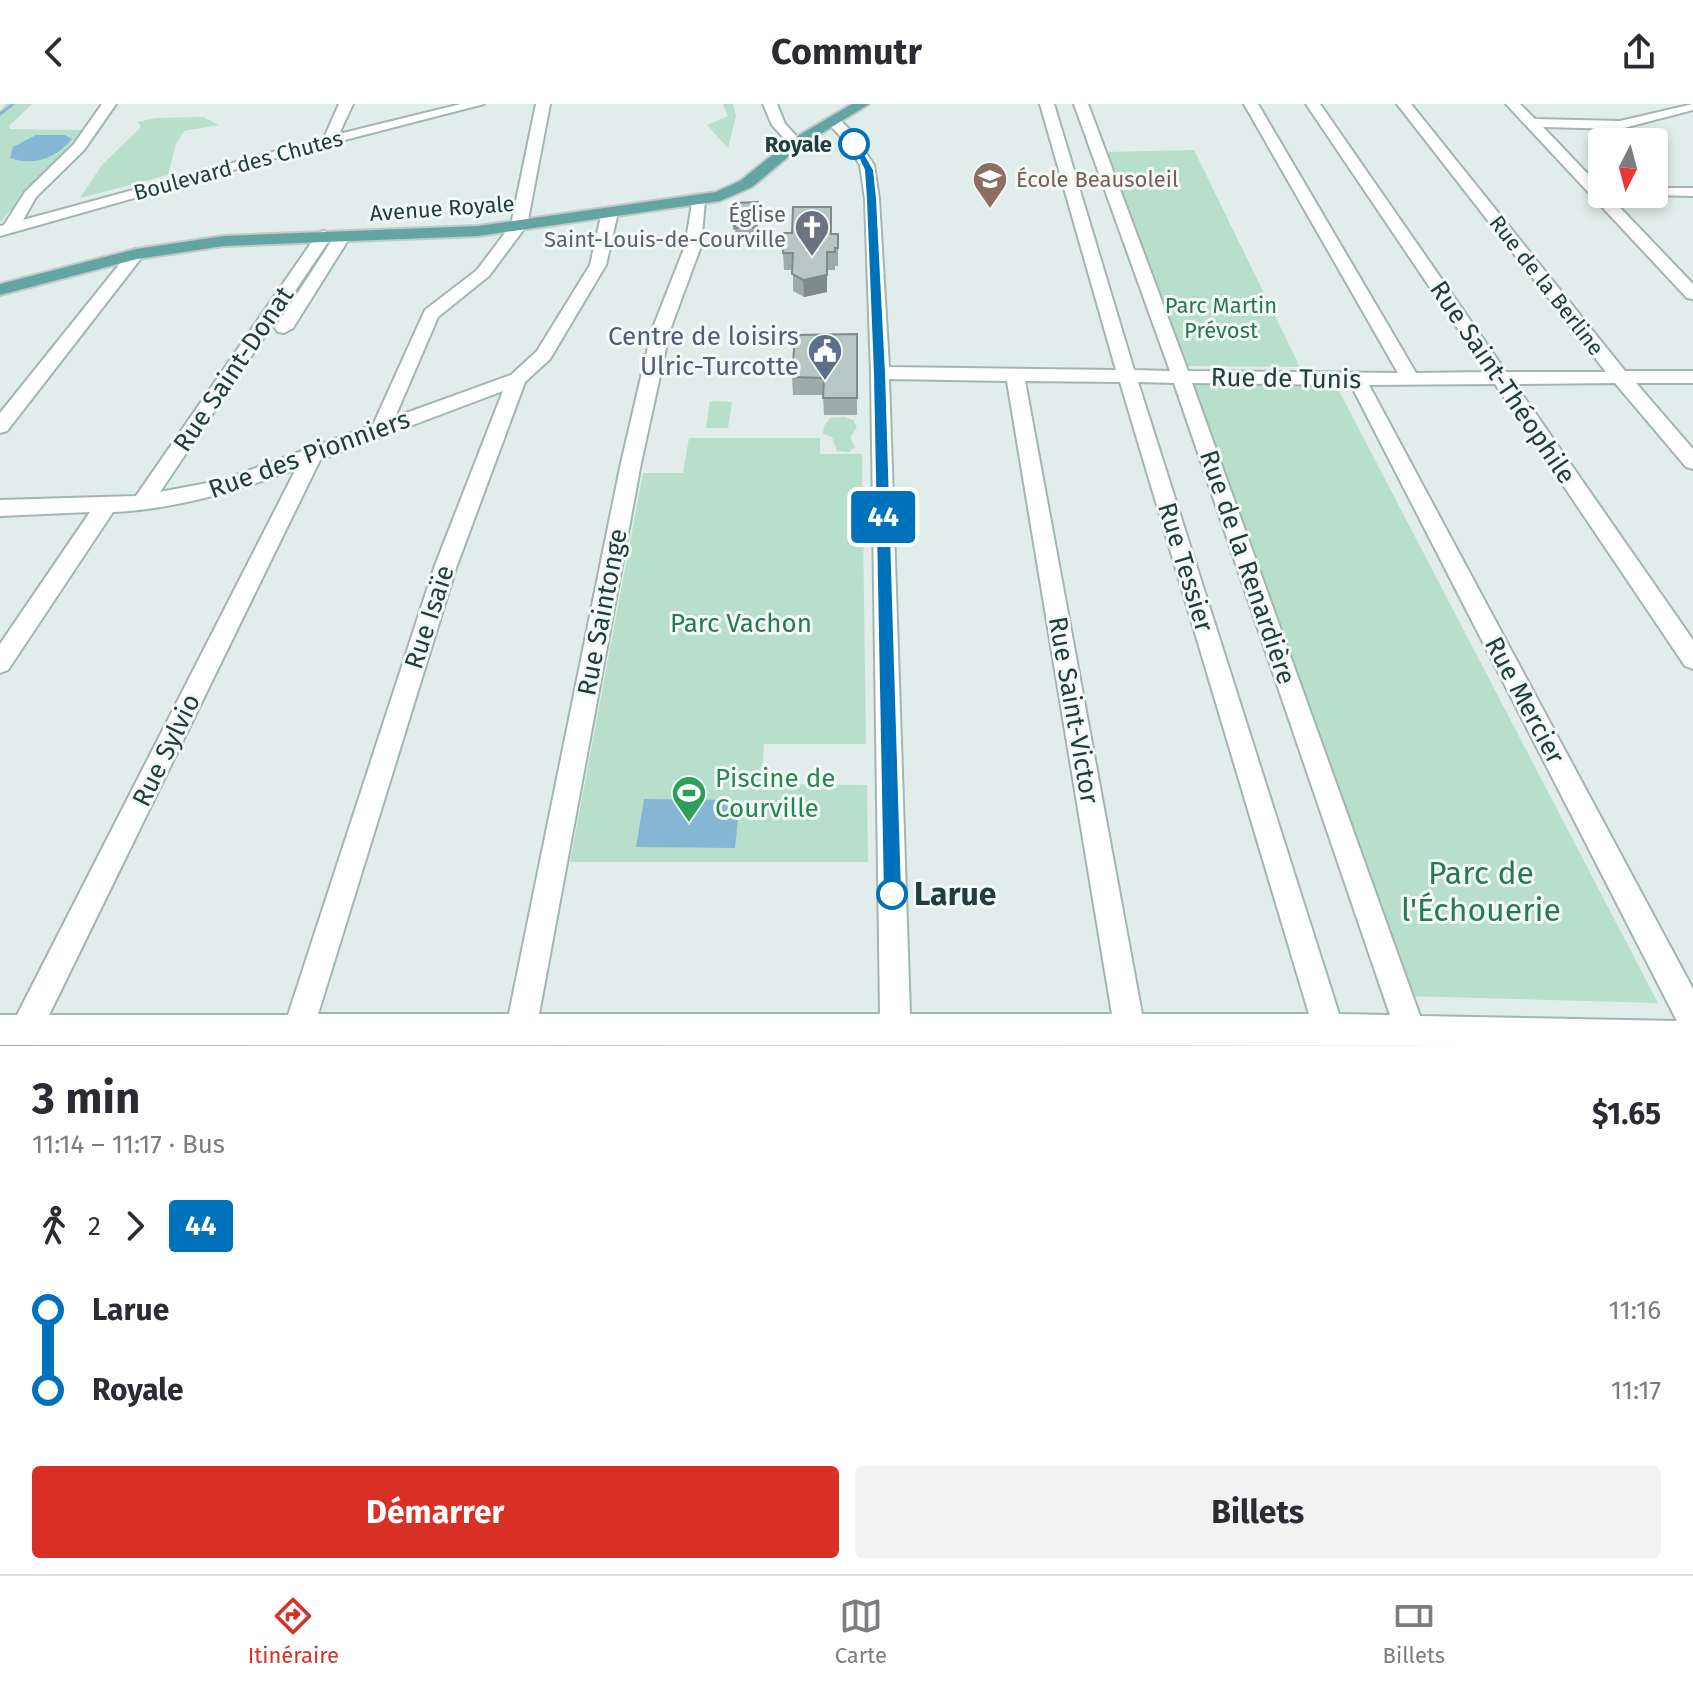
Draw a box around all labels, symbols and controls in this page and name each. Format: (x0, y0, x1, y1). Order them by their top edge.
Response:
icon: back (32, 30, 76, 74)
text: Commutr (771, 30, 922, 74)
icon: share (1617, 30, 1661, 74)
street label: Boulevard des Chutes (131, 125, 346, 206)
north arrow (1588, 128, 1668, 208)
map controls (1588, 128, 1668, 208)
marker: Royale (839, 129, 869, 159)
place label: Royale (765, 131, 832, 158)
school or university icon: École Beausoleil (971, 160, 1009, 210)
place label: École Beausoleil (1016, 166, 1178, 193)
street label: Avenue Royale (369, 190, 515, 227)
place label: Église Saint-Louis-de-Courville (544, 201, 786, 253)
church icon: Église Saint-Louis-de-Courville (793, 208, 831, 258)
street label: Rue de la Berline (1484, 210, 1610, 361)
street label: Rue Saint-Théophile (1423, 275, 1582, 490)
street label: Rue Saint-Donat (167, 280, 300, 458)
park label: Parc Martin Prévost (1165, 292, 1277, 344)
place label: Centre de loisirs Ulric-Turcotte (608, 321, 799, 382)
public building icon: Centre de loisirs Ulric-Turcotte (806, 332, 844, 382)
street label: Rue de Tunis (1210, 362, 1362, 395)
street label: Rue des Pionniers (204, 404, 414, 505)
street label: Rue de la Renardière (1193, 446, 1302, 688)
line badge: 44 (847, 491, 919, 543)
street label: Rue Tessier (1151, 499, 1220, 636)
text: 44 (867, 500, 899, 533)
street label: Rue Saintonge (571, 526, 634, 698)
street label: Rue Isaïe (398, 561, 461, 673)
park label: Parc Vachon (670, 608, 812, 639)
street label: Rue Saint-Victor (1042, 614, 1105, 806)
street label: Rue Mercier (1478, 631, 1571, 769)
street label: Rue Sylvio (126, 689, 207, 812)
place label: Piscine de Courville (715, 763, 835, 824)
sports icon: Piscine de Courville (670, 774, 708, 824)
park label: Parc de l'Échouerie (1401, 854, 1561, 929)
place label: Larue (914, 875, 996, 913)
marker: Larue (877, 879, 907, 909)
text: 3 min (32, 1072, 140, 1125)
text: $1.65 (1592, 1096, 1661, 1132)
text: 11:14 – 11:17 · Bus (32, 1129, 225, 1160)
icon: walk (32, 1204, 76, 1248)
icon: forward (113, 1204, 157, 1248)
text: 44 (185, 1209, 217, 1242)
text: 2 (88, 1211, 101, 1242)
text: Larue (92, 1292, 169, 1328)
text: 11:16 (1609, 1295, 1661, 1326)
text: Royale (92, 1372, 184, 1408)
text: 11:17 (1611, 1375, 1661, 1406)
button: Démarrer (32, 1466, 839, 1558)
button: Billets (855, 1466, 1661, 1558)
tab: Itinéraire (248, 1594, 339, 1669)
tab: Carte (835, 1594, 887, 1669)
tab: Billets (1383, 1594, 1445, 1669)

